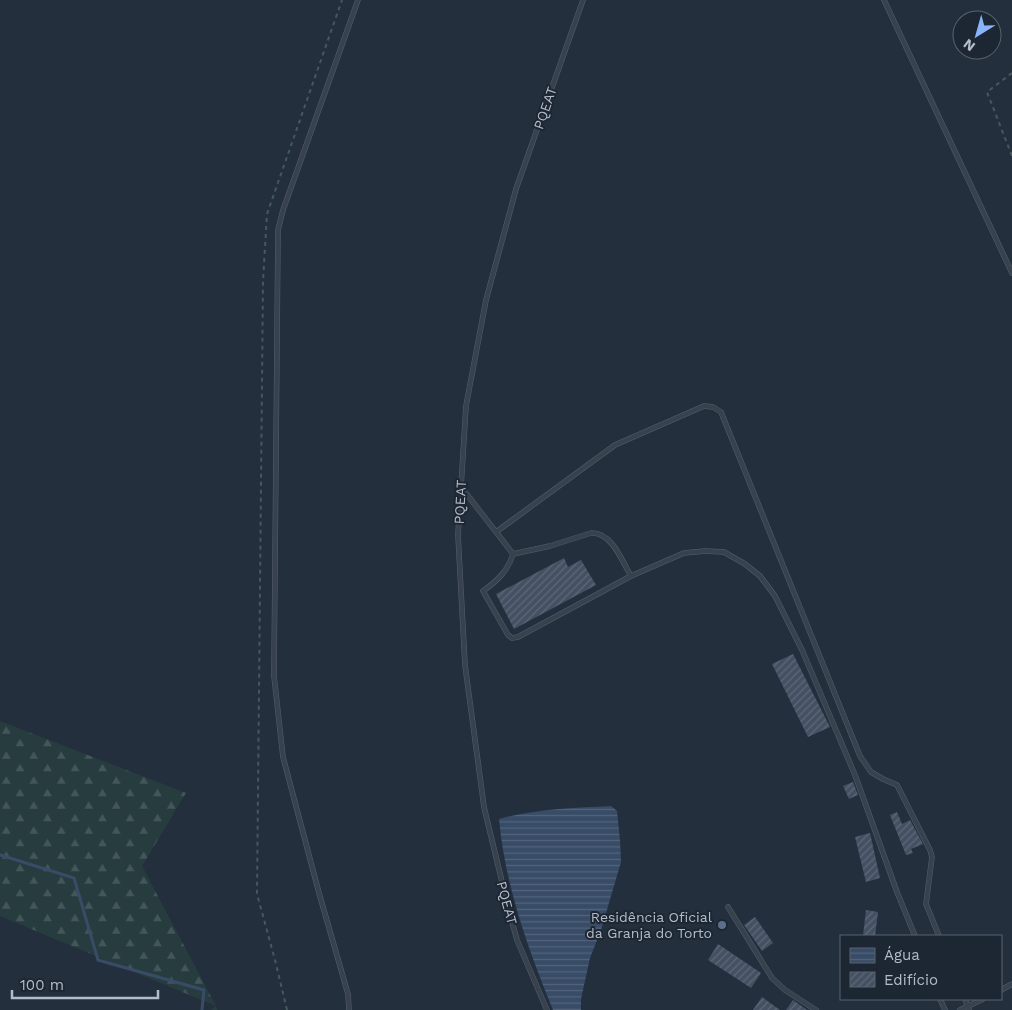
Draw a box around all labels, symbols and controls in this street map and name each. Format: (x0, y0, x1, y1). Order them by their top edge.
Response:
north arrow (952, 10, 1002, 60)
text: N (960, 36, 978, 55)
street label: PQEAT (530, 84, 560, 132)
street label: PQEAT (451, 479, 469, 525)
street label: PQEAT (494, 879, 521, 927)
place label: Residência Oficial da Granja do Torto (586, 909, 713, 941)
marker: Residência Oficial da Granja do Torto (716, 919, 728, 931)
legend (840, 935, 1002, 1000)
text: Água (884, 946, 920, 964)
scale bar (12, 968, 159, 1000)
text: Edifício (884, 971, 938, 989)
text: 100 m (20, 976, 64, 994)

